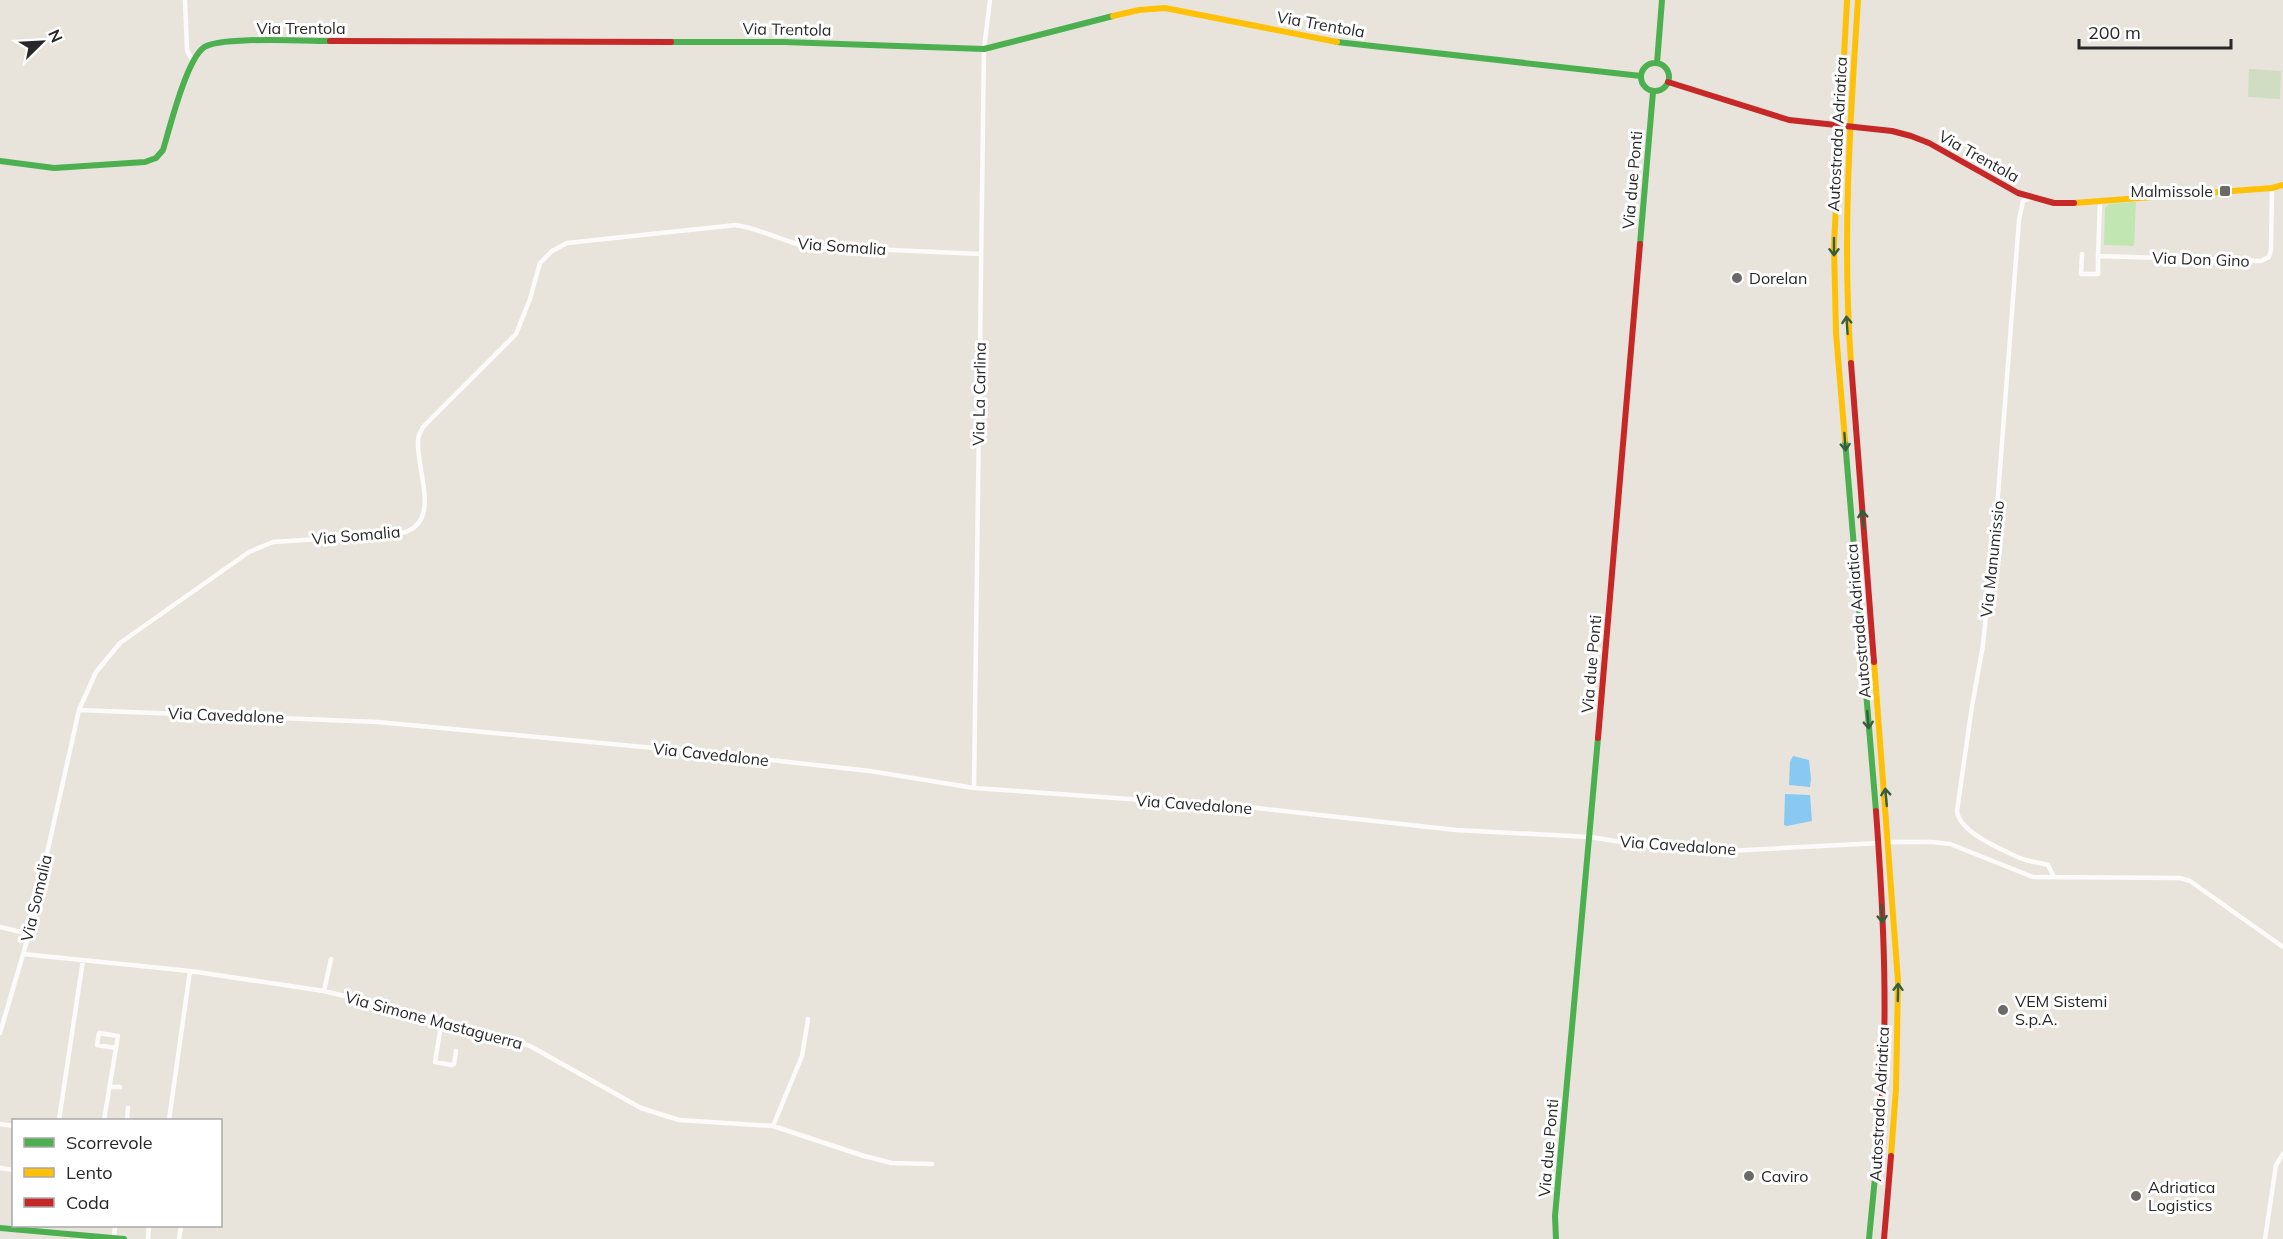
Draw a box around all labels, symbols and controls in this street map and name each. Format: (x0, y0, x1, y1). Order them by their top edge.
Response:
street label: Via Trentola (1275, 6, 1367, 42)
north arrow (12, 12, 72, 72)
scale bar (2079, 12, 2230, 50)
street label: Via Trentola (256, 18, 346, 38)
street label: Via Trentola (742, 18, 832, 40)
text: 200 m (2088, 21, 2141, 44)
text: N (44, 26, 67, 45)
street label: Autostrada Adriatica (1823, 56, 1851, 212)
street label: Via Trentola (1935, 126, 2023, 186)
street label: Via due Ponti (1618, 130, 1646, 230)
place label: Malmissole (2130, 181, 2213, 201)
marker: Malmissole (2218, 184, 2232, 198)
street label: Via Somalia (797, 233, 887, 259)
one-way arrow (1828, 237, 1840, 257)
street label: Via Don Gino (2152, 247, 2250, 271)
place label: Dorelan (1749, 268, 1807, 288)
marker: Dorelan (1730, 271, 1744, 285)
one-way arrow (1842, 316, 1853, 335)
street label: Via La Carlina (968, 342, 990, 446)
one-way arrow (1840, 431, 1851, 451)
street label: Via Manumissio (1976, 500, 2008, 618)
one-way arrow (1857, 510, 1868, 530)
street label: Via Somalia (311, 521, 401, 549)
street label: Autostrada Adriatica (1841, 543, 1875, 699)
street label: Via due Ponti (1577, 614, 1605, 714)
street label: Via Cavedalone (168, 703, 284, 727)
one-way arrow (1862, 709, 1873, 729)
street label: Via Cavedalone (652, 738, 770, 770)
one-way arrow (1880, 788, 1891, 808)
street label: Via Cavedalone (1135, 790, 1253, 818)
street label: Via Cavedalone (1619, 831, 1737, 859)
street label: Via Somalia (16, 853, 56, 943)
one-way arrow (1877, 904, 1888, 924)
one-way arrow (1892, 982, 1904, 1002)
street label: Via Simone Mastaguerra (343, 987, 525, 1053)
place label: VEM Sistemi S.p.A. (2015, 991, 2107, 1029)
marker: VEM Sistemi S.p.A. (1996, 1003, 2010, 1017)
street label: Autostrada Adriatica (1865, 1026, 1893, 1182)
street label: Via due Ponti (1534, 1098, 1562, 1198)
legend (12, 1119, 222, 1227)
text: Scorrevole (66, 1131, 153, 1154)
text: Lento (66, 1161, 113, 1184)
place label: Caviro (1761, 1166, 1808, 1186)
marker: Caviro (1742, 1169, 1756, 1183)
place label: Adriatica Logistics (2148, 1177, 2215, 1215)
marker: Adriatica Logistics (2129, 1189, 2143, 1203)
text: Coda (66, 1191, 110, 1214)

